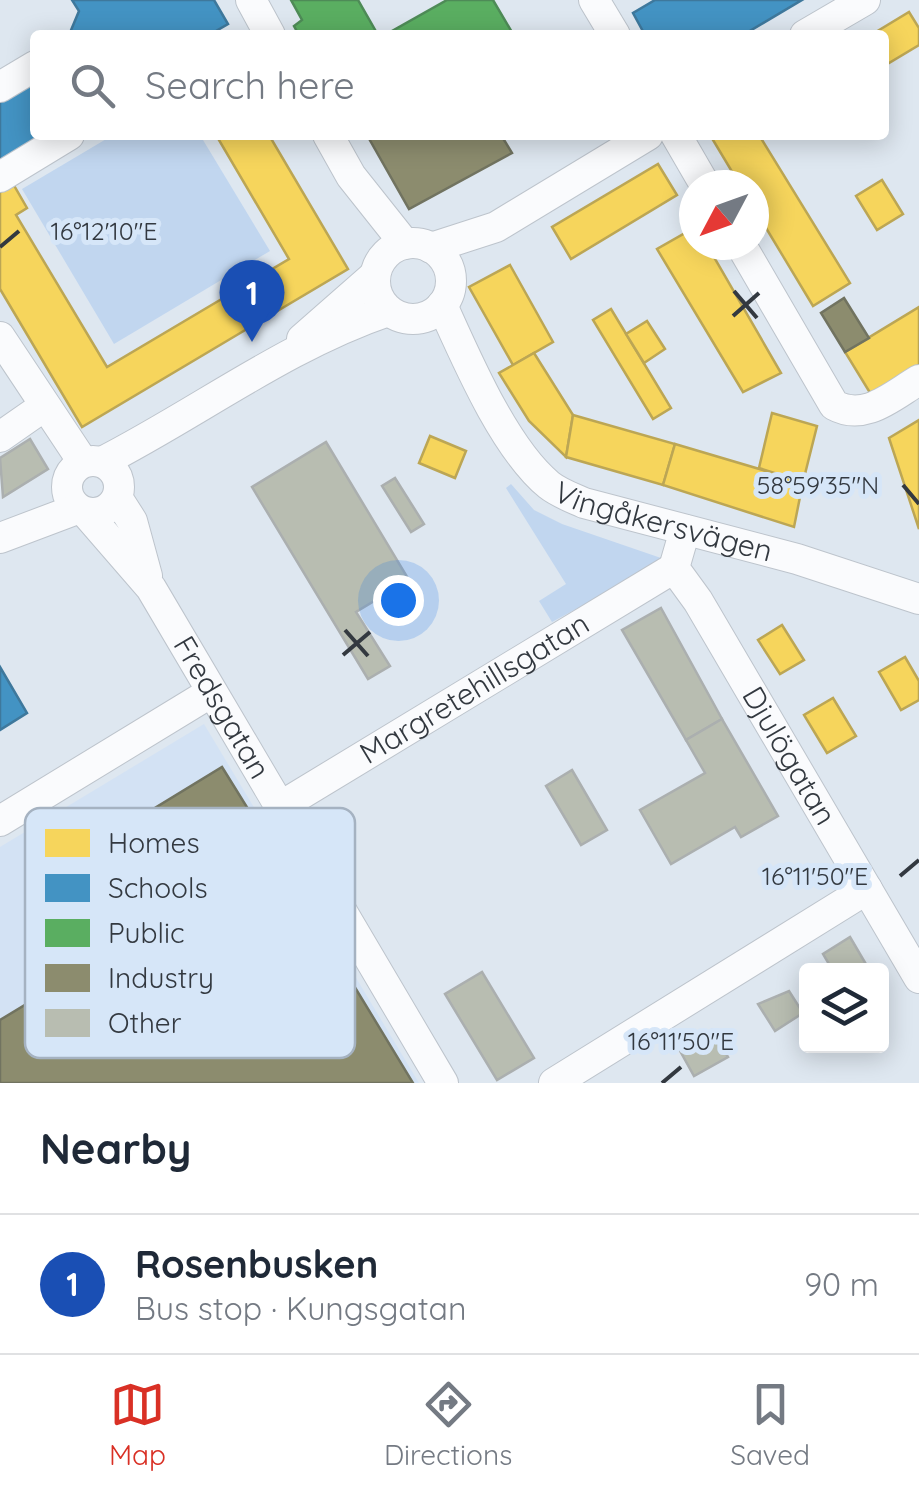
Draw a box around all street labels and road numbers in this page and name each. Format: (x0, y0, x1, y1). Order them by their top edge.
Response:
street label: Vingåkersvägen (548, 472, 777, 570)
street label: Margretehillsgatan (353, 604, 596, 772)
street label: Fredsgatan (166, 629, 279, 785)
street label: Djulögatan (734, 679, 845, 832)

